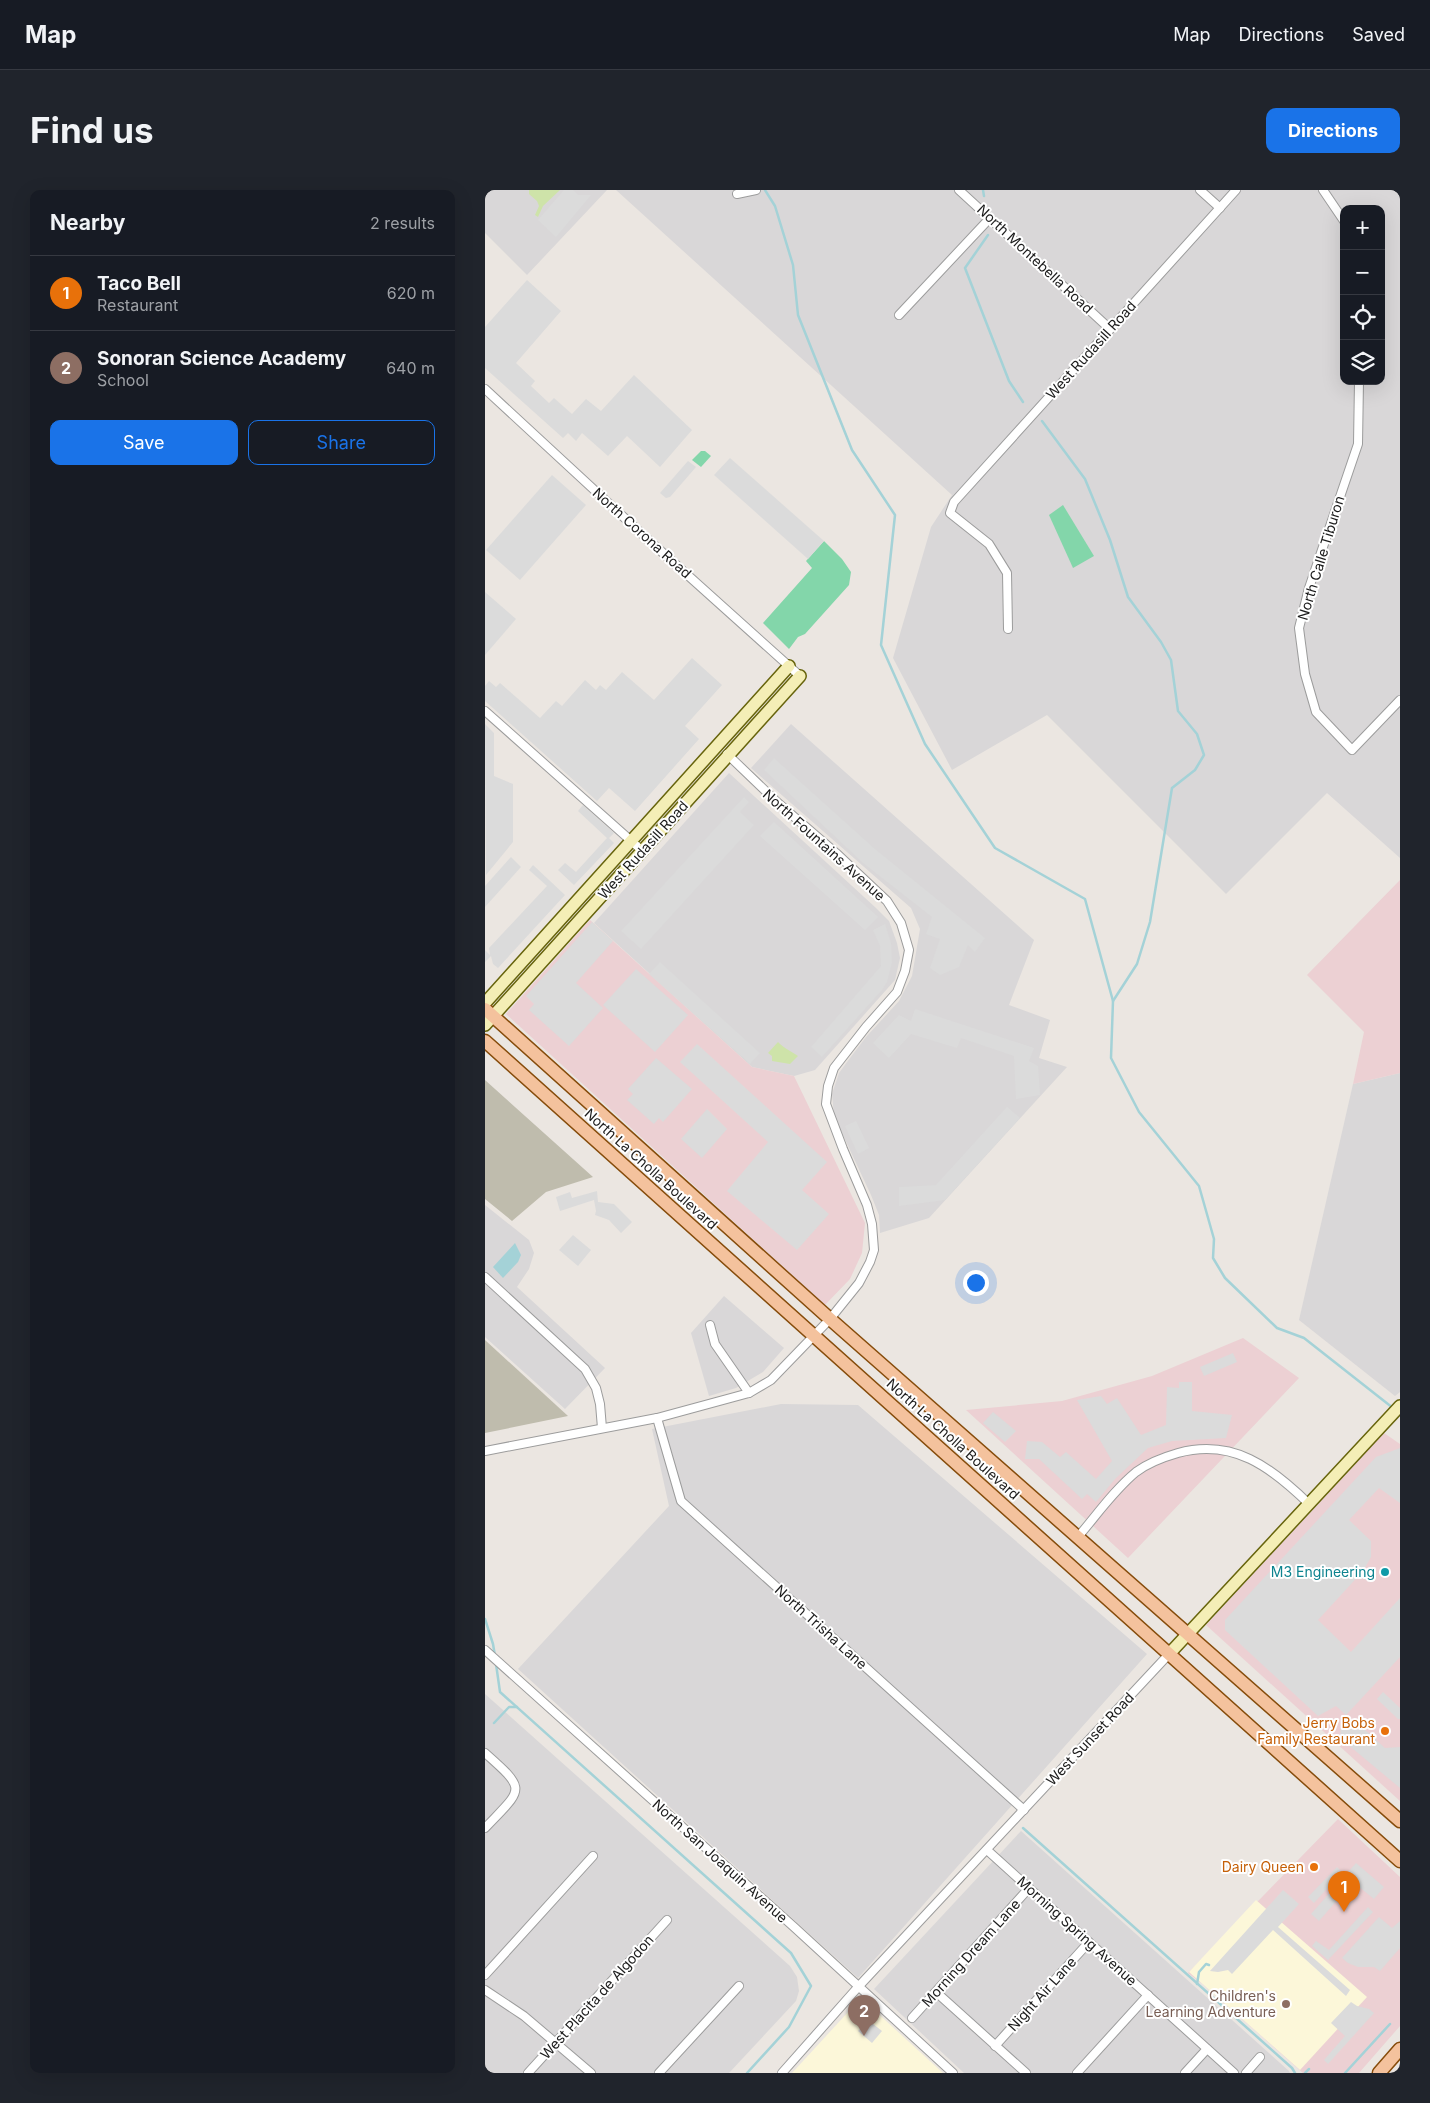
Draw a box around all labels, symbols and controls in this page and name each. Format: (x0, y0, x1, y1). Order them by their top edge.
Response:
text: Map (25, 20, 76, 49)
text: Map (1173, 24, 1211, 45)
text: Directions (1239, 24, 1324, 45)
text: Saved (1352, 24, 1405, 45)
button: Directions (1266, 108, 1400, 153)
text: Find us (30, 109, 154, 151)
street label: North Montebella Road (974, 201, 1097, 317)
map controls (1340, 205, 1385, 385)
button: + (1340, 205, 1385, 250)
text: Nearby (50, 210, 125, 235)
text: 2 results (370, 213, 435, 233)
button: − (1340, 250, 1385, 295)
text: Taco Bell (97, 272, 181, 295)
text: 1 (63, 283, 69, 303)
text: 620 m (387, 283, 435, 303)
text: Restaurant (97, 295, 178, 315)
button: locate (1340, 295, 1385, 340)
street label: West Rudasill Road (1042, 297, 1139, 402)
button: layers (1340, 340, 1385, 385)
text: Sonoran Science Academy (97, 347, 346, 370)
text: 2 (61, 358, 71, 378)
text: 640 m (386, 358, 435, 378)
text: School (97, 370, 149, 390)
button: Save (50, 420, 238, 465)
button: Share (248, 420, 435, 465)
street label: North Corona Road (589, 484, 695, 581)
street label: North Calle Tiburon (1294, 494, 1348, 622)
street label: North Fountains Avenue (760, 785, 889, 904)
street label: West Rudasill Road (594, 797, 691, 902)
street label: North La Cholla Boulevard (581, 1104, 721, 1233)
your location (963, 1270, 989, 1296)
street label: North La Cholla Boulevard (883, 1374, 1023, 1503)
place label: M3 Engineering (1271, 1563, 1375, 1580)
marker: M3 Engineering (1379, 1566, 1391, 1578)
street label: North Trisha Lane (772, 1581, 871, 1672)
street label: West Sunset Road (1042, 1689, 1137, 1789)
place label: Jerry Bobs Family Restaurant (1257, 1714, 1375, 1747)
marker: Jerry Bobs Family Restaurant (1379, 1725, 1391, 1737)
street label: North San Joaquin Avenue (649, 1795, 792, 1926)
place label: Dairy Queen (1222, 1858, 1304, 1875)
marker: Dairy Queen (1308, 1861, 1320, 1873)
pin: 1 (1328, 1871, 1360, 1912)
street label: Morning Spring Avenue (1014, 1872, 1141, 1989)
street label: Morning Dream Lane (918, 1895, 1023, 2010)
street label: West Placita de Algodon (536, 1931, 657, 2062)
street label: Night Air Lane (1004, 1953, 1079, 2034)
place label: Children's Learning Adventure (1146, 1987, 1276, 2020)
pin: 2 (848, 1995, 880, 2036)
marker: Children's Learning Adventure (1280, 1998, 1292, 2010)

